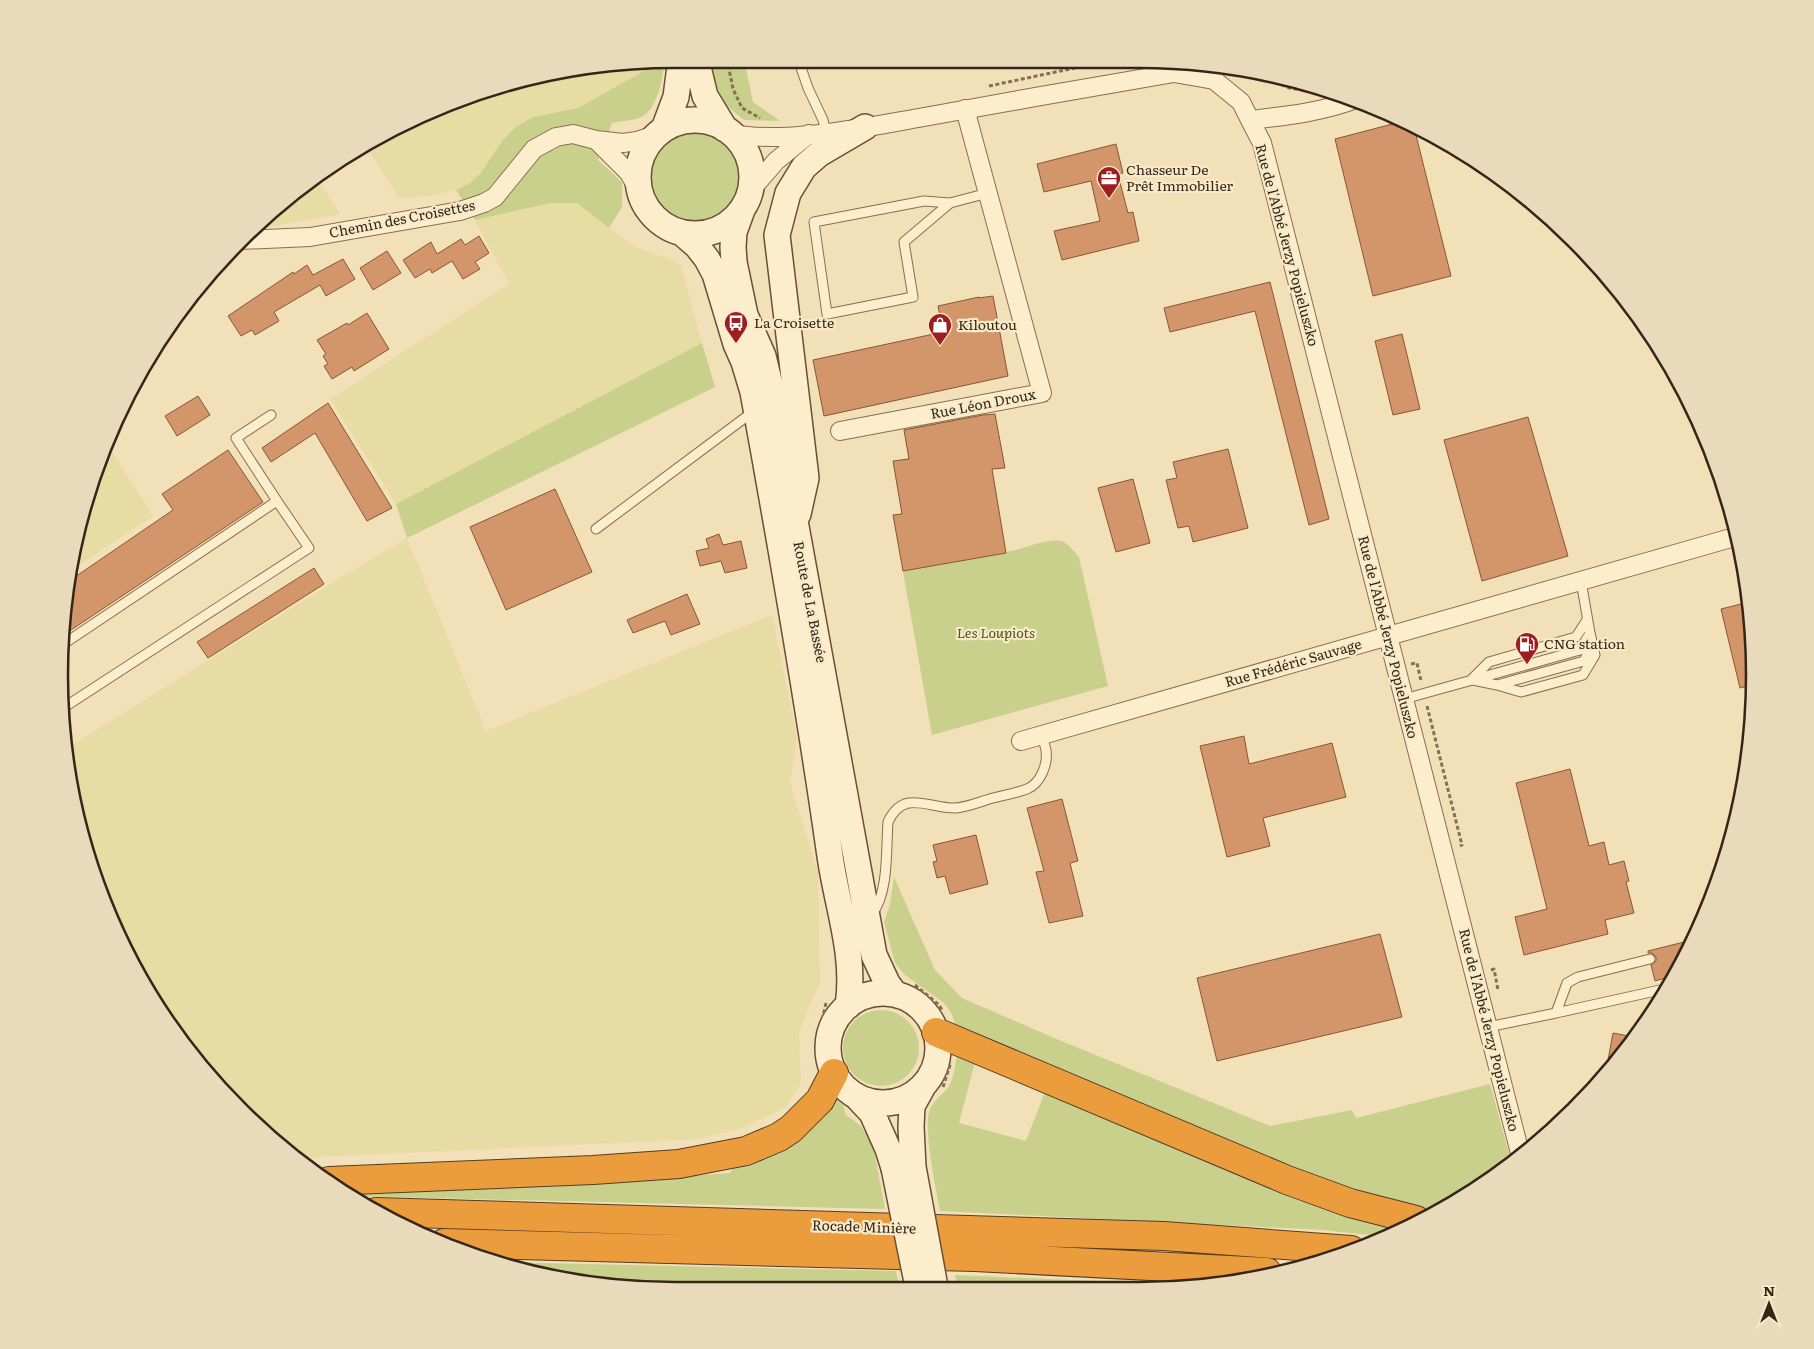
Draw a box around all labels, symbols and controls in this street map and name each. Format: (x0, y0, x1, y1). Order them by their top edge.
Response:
street label: Rue de l'Abbé Jerzy Popieluszko (1251, 141, 1325, 348)
place label: Chasseur De Prêt Immobilier (1126, 159, 1234, 195)
office icon: Chasseur De Prêt Immobilier (1096, 165, 1122, 199)
street label: Chemin des Croisettes (327, 194, 476, 242)
bus stop icon: La Croisette (723, 310, 749, 344)
place label: La Croisette (754, 312, 834, 332)
shop icon: Kiloutou (927, 312, 953, 346)
place label: Kiloutou (958, 314, 1017, 334)
street label: Rue Léon Droux (928, 383, 1037, 423)
street label: Rue de l'Abbé Jerzy Popieluszko (1354, 533, 1424, 740)
street label: Route de La Bassée (789, 539, 833, 664)
park label: Les Loupiots (957, 622, 1035, 642)
fuel station icon: CNG station (1514, 631, 1540, 665)
street label: Rue Frédéric Sauvage (1222, 633, 1363, 691)
place label: CNG station (1544, 633, 1625, 653)
street label: Rue de l'Abbé Jerzy Popieluszko (1455, 926, 1525, 1133)
street label: Rocade Minière (812, 1214, 916, 1238)
north arrow (1744, 1279, 1794, 1329)
text: N (1763, 1280, 1775, 1300)

